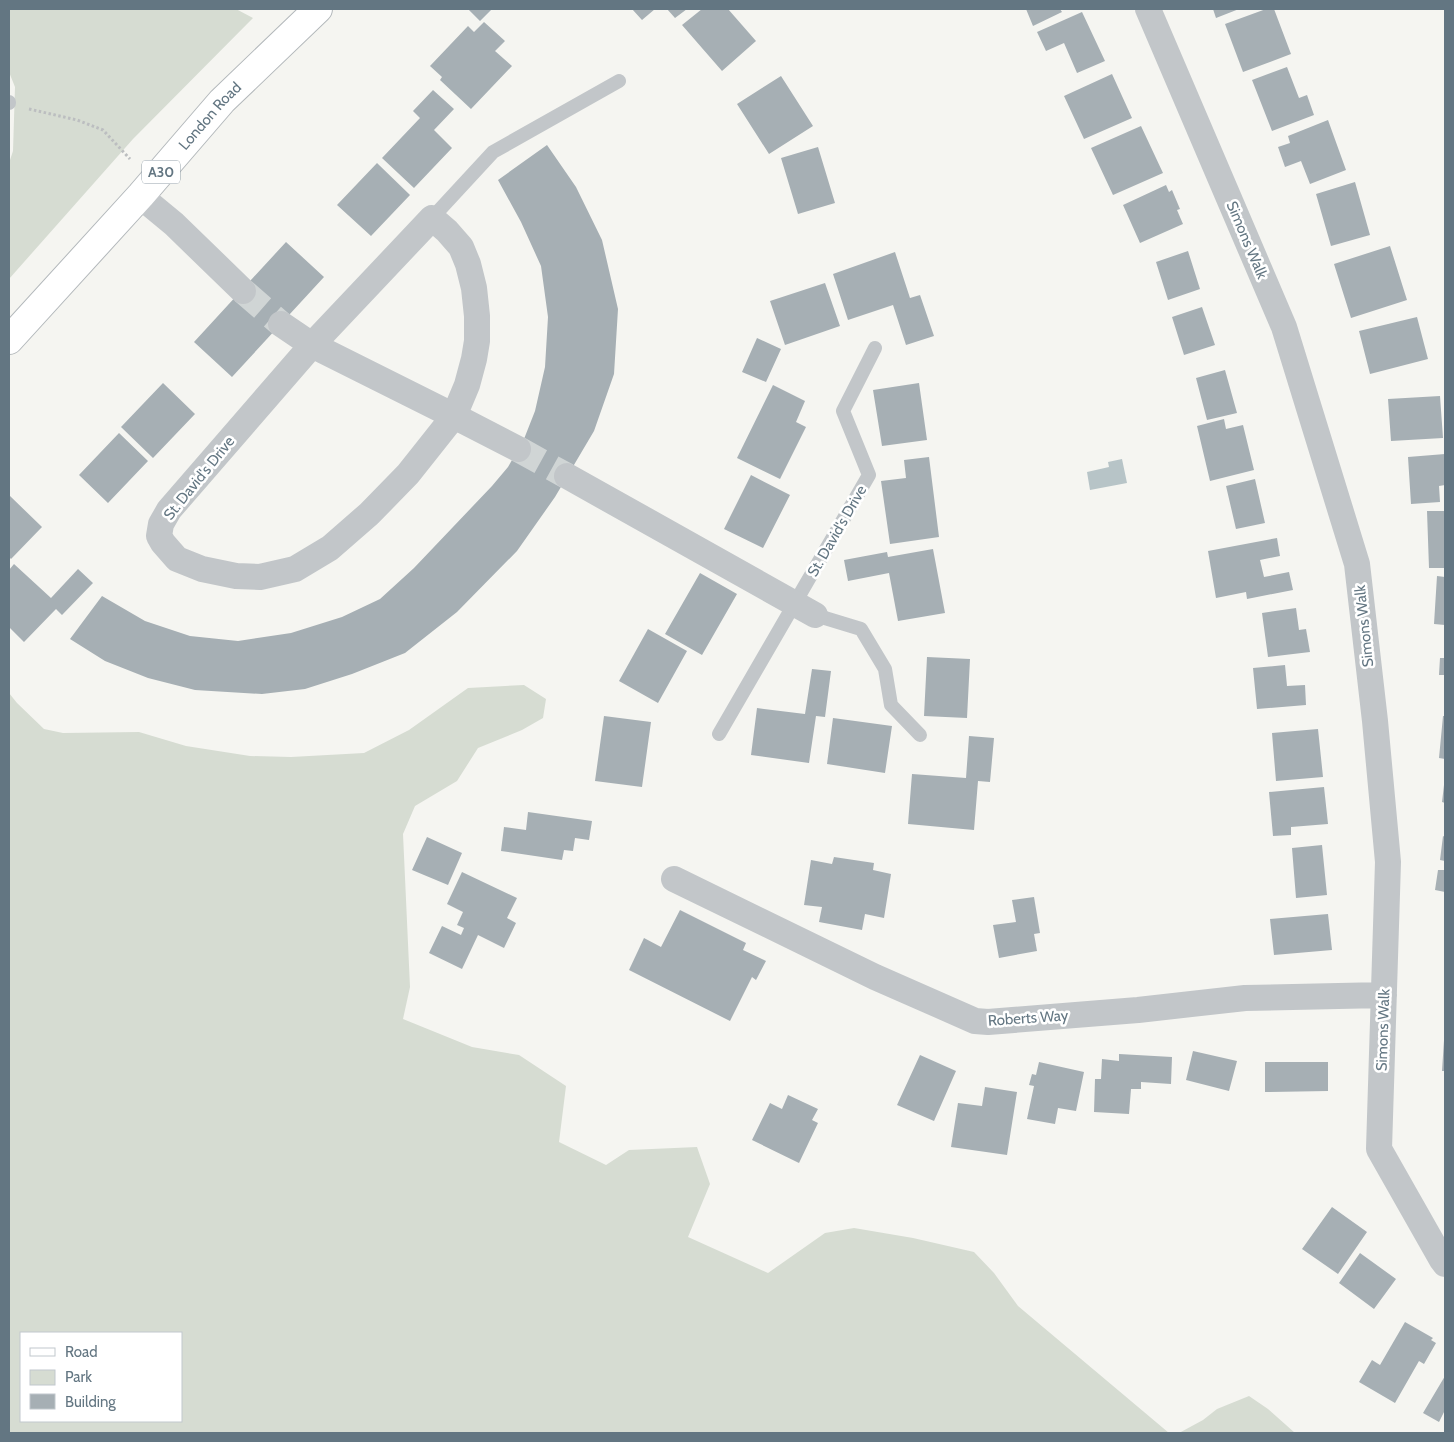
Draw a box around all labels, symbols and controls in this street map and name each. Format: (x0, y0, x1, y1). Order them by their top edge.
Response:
street label: London Road (175, 78, 245, 154)
road number: A30 (142, 160, 180, 183)
street label: Simons Walk (1223, 199, 1271, 282)
street label: St. David's Drive (160, 432, 238, 523)
street label: St. David's Drive (804, 482, 871, 580)
street label: Simons Walk (1351, 584, 1377, 668)
street label: Simons Walk (1373, 988, 1393, 1071)
street label: Roberts Way (987, 1006, 1069, 1030)
legend (20, 1332, 182, 1422)
text: Road (65, 1343, 98, 1361)
text: Park (65, 1368, 92, 1386)
text: Building (65, 1393, 116, 1411)

